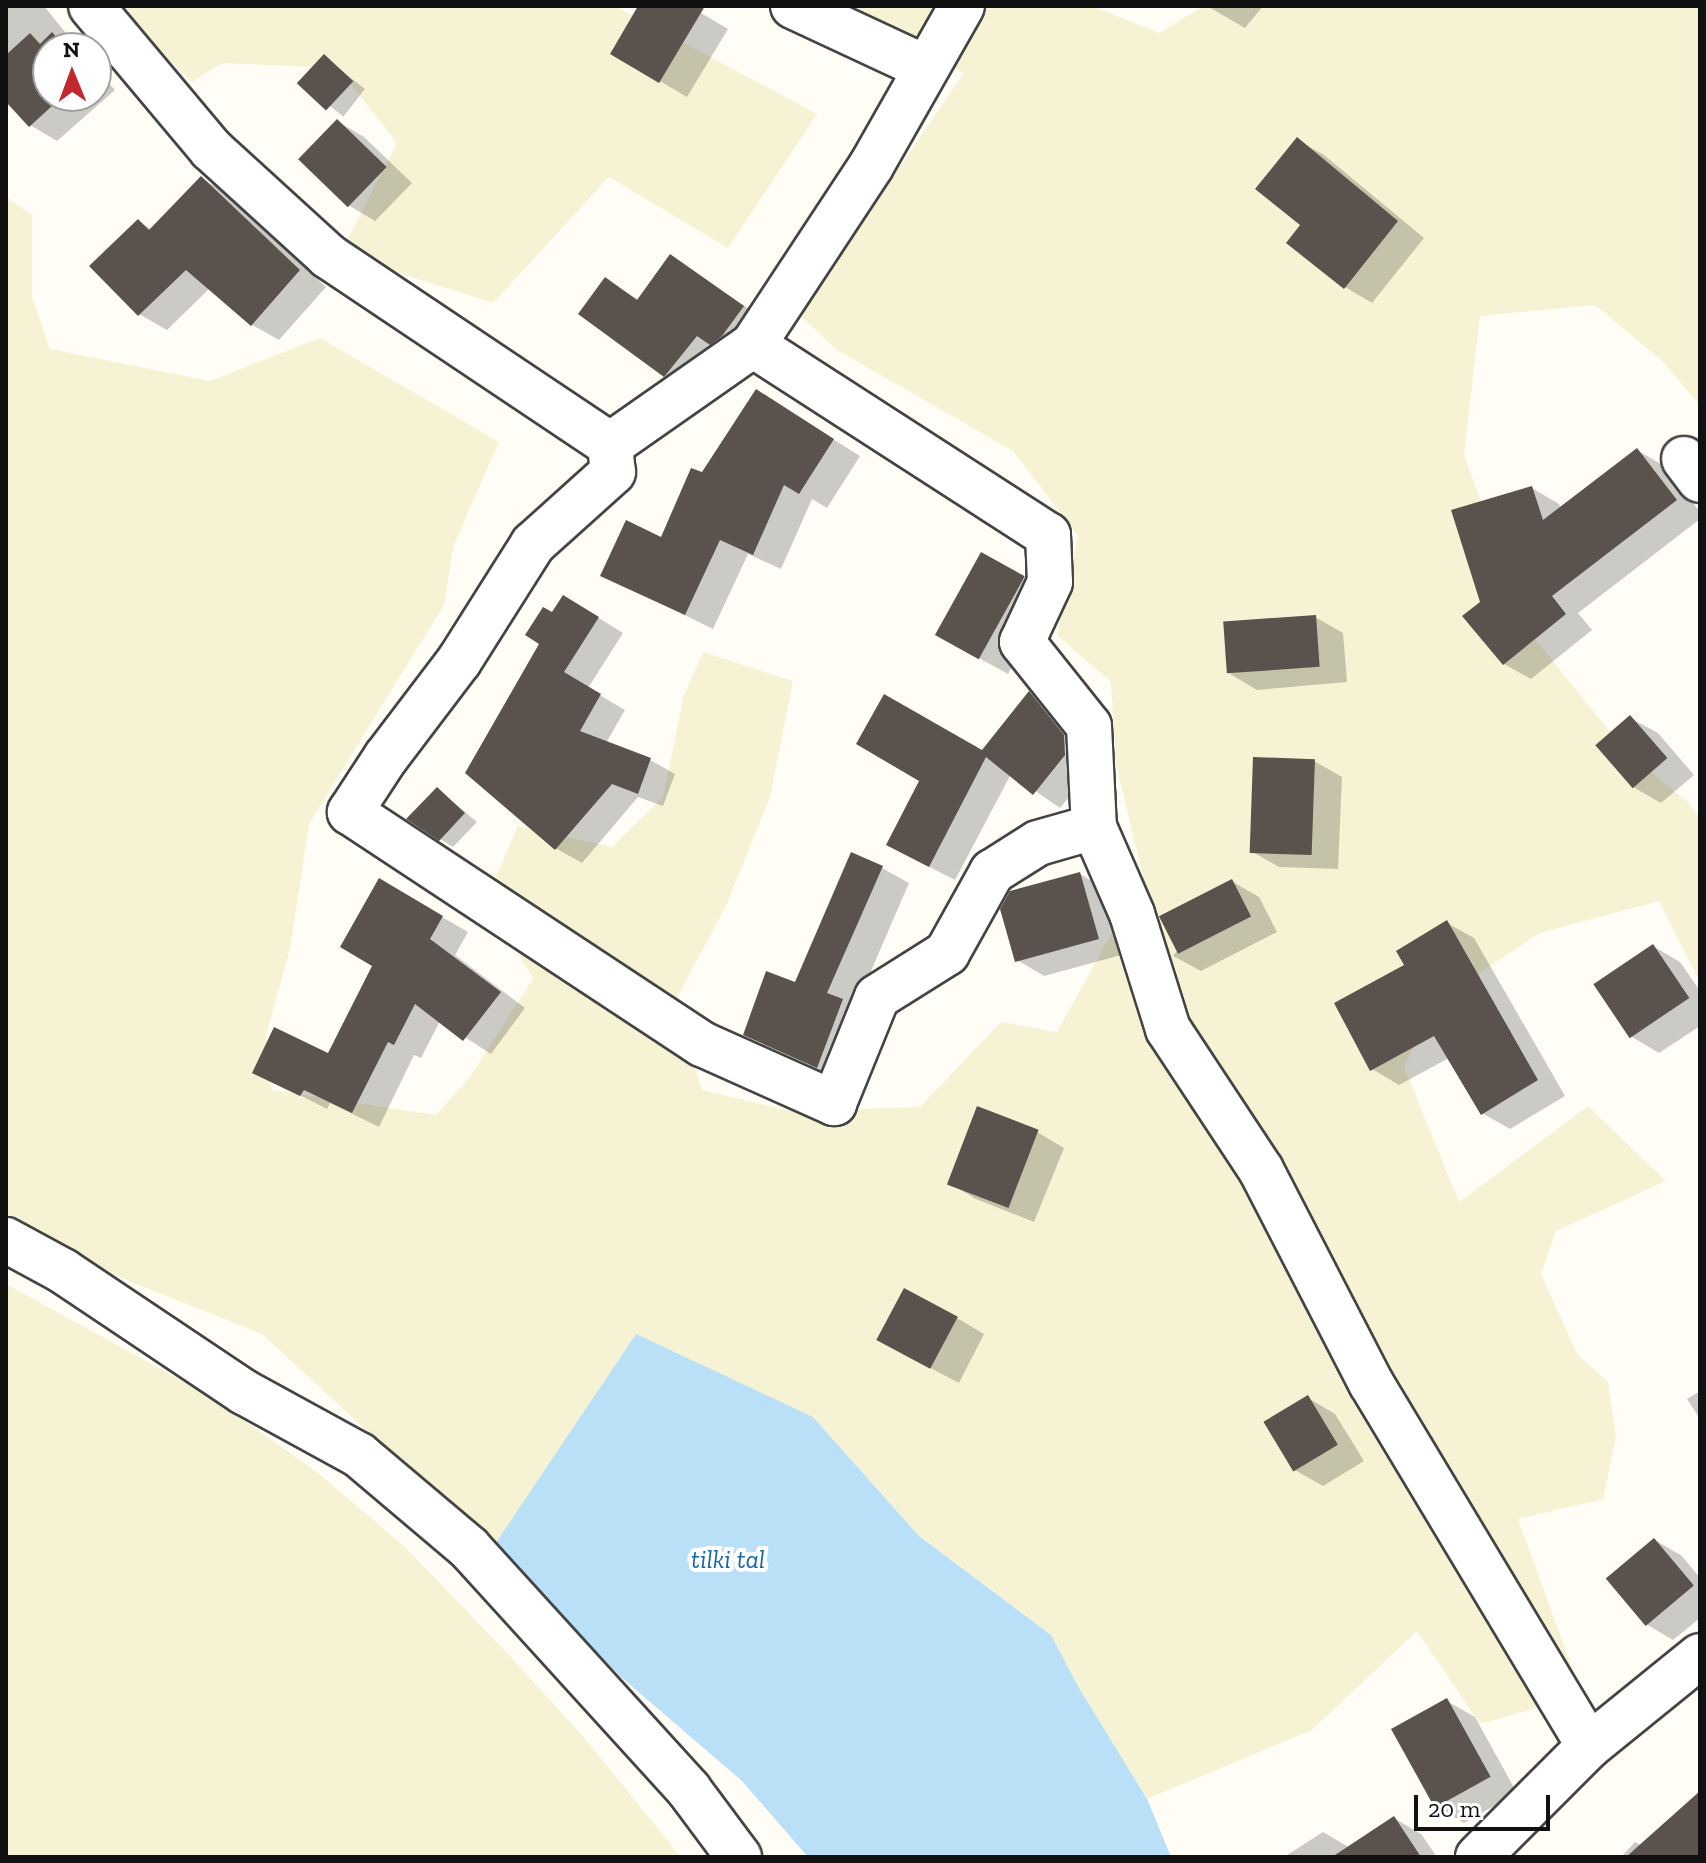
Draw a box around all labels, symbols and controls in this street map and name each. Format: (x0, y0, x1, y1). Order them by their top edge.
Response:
north arrow (32, 32, 112, 112)
text: N (63, 36, 80, 63)
water label: tilki tal (691, 1544, 765, 1576)
scale bar (1418, 1779, 1554, 1829)
text: 20 m (1428, 1794, 1480, 1823)

